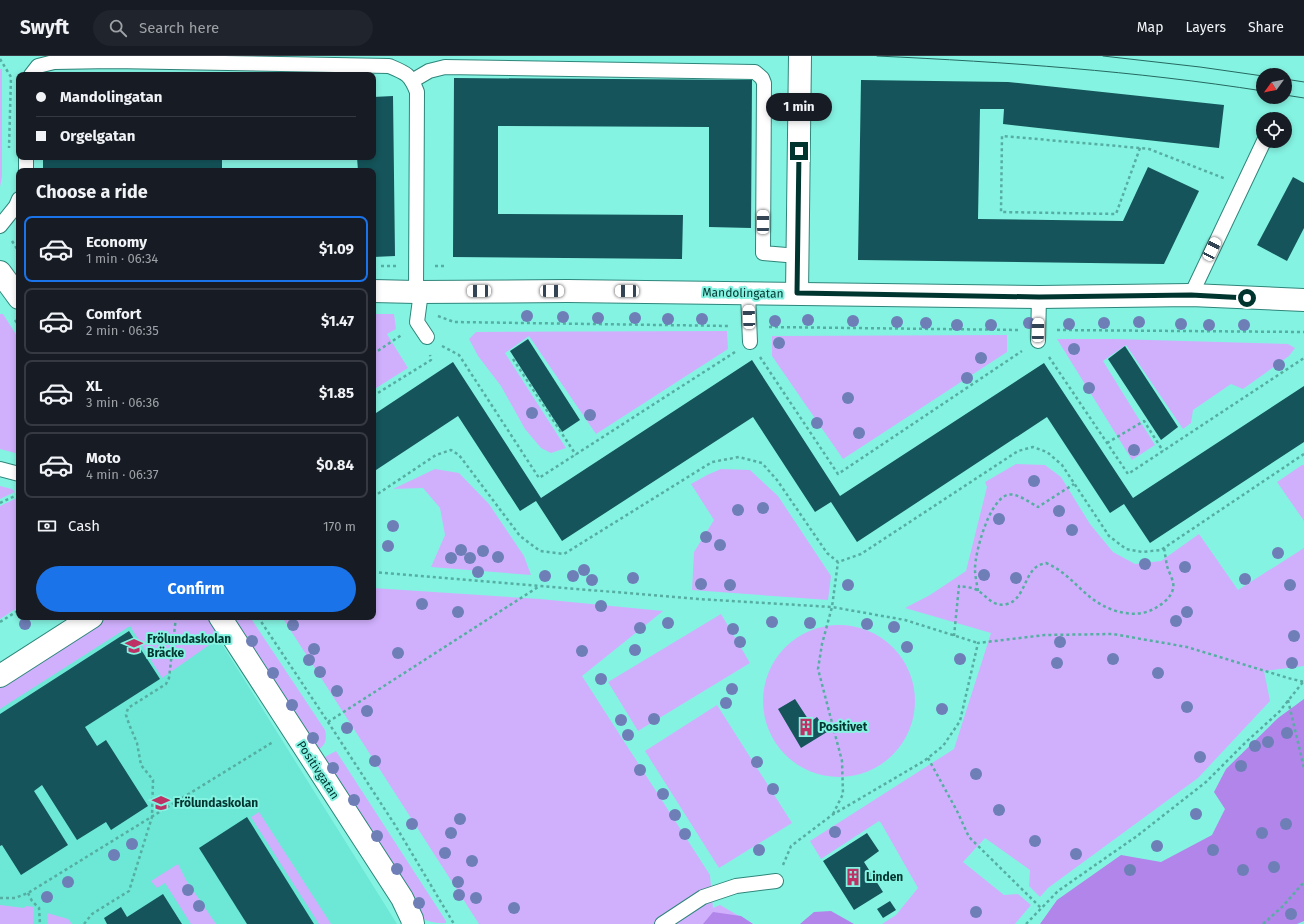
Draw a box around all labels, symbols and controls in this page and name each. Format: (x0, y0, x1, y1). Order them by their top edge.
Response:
search box (93, 10, 373, 46)
text: Swyft (20, 16, 69, 39)
icon: search (107, 17, 129, 39)
text: Search here (139, 19, 219, 37)
text: Map (1137, 19, 1163, 36)
text: Layers (1185, 19, 1226, 36)
text: Share (1248, 19, 1284, 36)
north arrow (1256, 68, 1292, 104)
map controls (1256, 68, 1292, 148)
text: Mandolingatan (60, 88, 162, 106)
callout: 1 min (766, 93, 832, 121)
text: 1 min (783, 99, 815, 114)
button: locate (1256, 112, 1292, 148)
text: Orgelgatan (60, 127, 136, 145)
route end (790, 142, 808, 160)
text: Choose a ride (36, 181, 148, 203)
car (757, 210, 769, 234)
icon: car (38, 231, 74, 267)
text: Economy (86, 233, 147, 251)
car (1201, 236, 1223, 262)
text: $1.09 (319, 240, 354, 258)
text: 1 min · 06:34 (86, 251, 158, 266)
car (467, 285, 491, 297)
car (540, 285, 564, 297)
car (615, 285, 639, 297)
street label: Mandolingatan (702, 285, 784, 301)
route start (1238, 289, 1256, 307)
icon: car (38, 303, 74, 339)
text: Comfort (86, 305, 142, 323)
car (743, 305, 755, 329)
text: $1.47 (321, 312, 354, 330)
car (1032, 318, 1044, 342)
text: 2 min · 06:35 (86, 323, 159, 338)
icon: car (38, 375, 74, 411)
text: XL (86, 377, 102, 395)
text: $1.85 (319, 384, 354, 402)
text: 3 min · 06:36 (86, 395, 159, 410)
icon: car (38, 447, 74, 483)
text: Moto (86, 449, 121, 467)
text: $0.84 (316, 456, 354, 474)
text: 4 min · 06:37 (86, 467, 158, 482)
icon: cash (36, 515, 58, 537)
text: Cash (68, 517, 100, 535)
text: 170 m (323, 519, 356, 534)
button: Confirm (36, 566, 356, 612)
place label: Frölundaskolan Bräcke (147, 632, 231, 660)
school or university icon: Frölundaskolan Bräcke (124, 636, 144, 656)
building icon: Positivet (796, 717, 816, 737)
place label: Positivet (819, 720, 868, 734)
street label: Positivgatan (294, 738, 342, 802)
school or university icon: Frölundaskolan (151, 793, 171, 813)
place label: Frölundaskolan (174, 796, 258, 810)
building icon: Linden (843, 867, 863, 887)
place label: Linden (866, 870, 903, 884)

